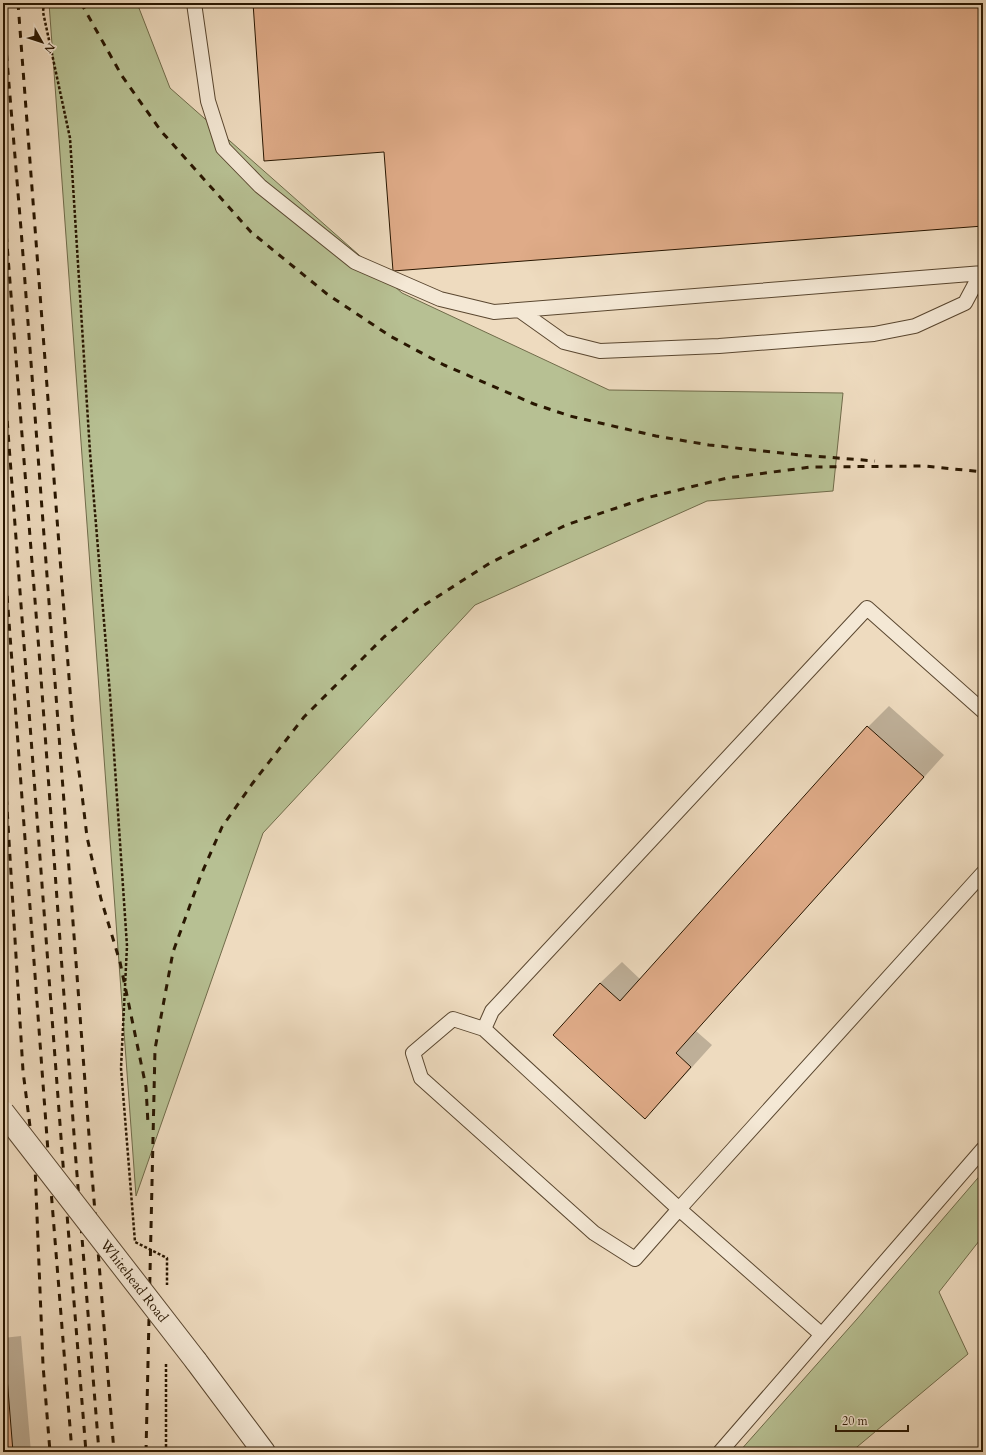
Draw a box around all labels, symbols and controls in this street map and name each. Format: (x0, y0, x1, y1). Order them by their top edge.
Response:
north arrow (22, 22, 62, 62)
text: N (40, 40, 58, 57)
street label: Whitehead Road (95, 1235, 173, 1327)
scale bar (836, 1407, 908, 1433)
text: 20 m (842, 1413, 869, 1429)

